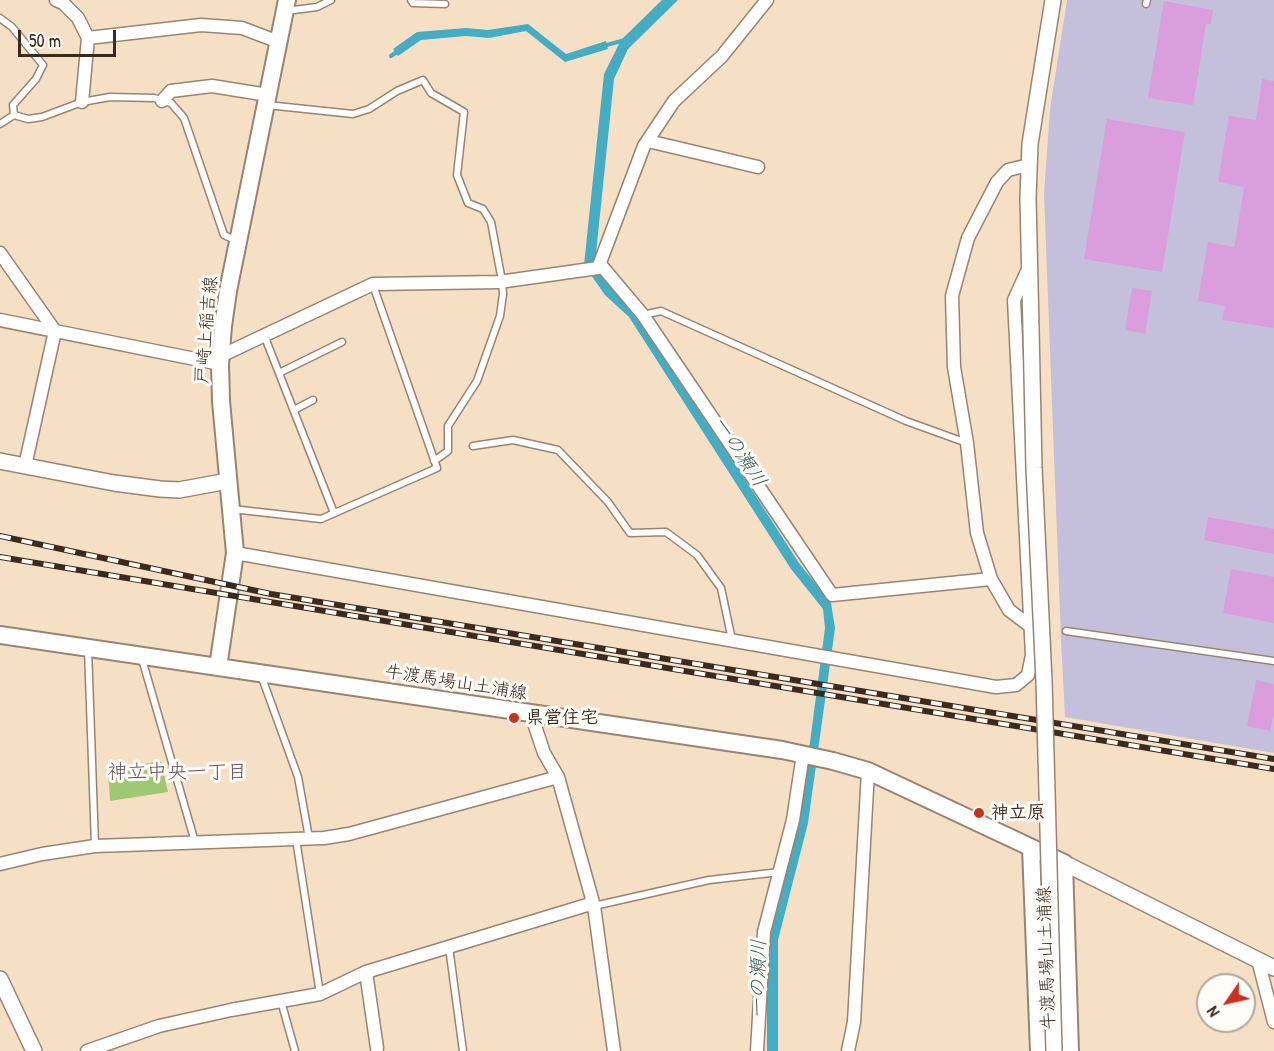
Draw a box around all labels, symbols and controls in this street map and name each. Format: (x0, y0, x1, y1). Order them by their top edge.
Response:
scale bar (21, 18, 118, 56)
text: 50 m (29, 28, 61, 53)
street label: 戸崎上稲吉線 (192, 275, 222, 385)
water label: 一の瀬川 (707, 412, 771, 492)
street label: 牛渡馬場山土浦線 (383, 661, 529, 705)
place label: 県営住宅 (526, 707, 598, 729)
marker: 県営住宅 (507, 711, 521, 725)
district label: 神立中央一丁目 (107, 761, 247, 785)
place label: 神立原 (991, 802, 1045, 824)
marker: 神立原 (972, 806, 986, 820)
street label: 牛渡馬場山土浦線 (1034, 886, 1060, 1030)
water label: 一の瀬川 (746, 939, 772, 1019)
north arrow (1196, 973, 1256, 1033)
text: N (1201, 1002, 1224, 1022)

